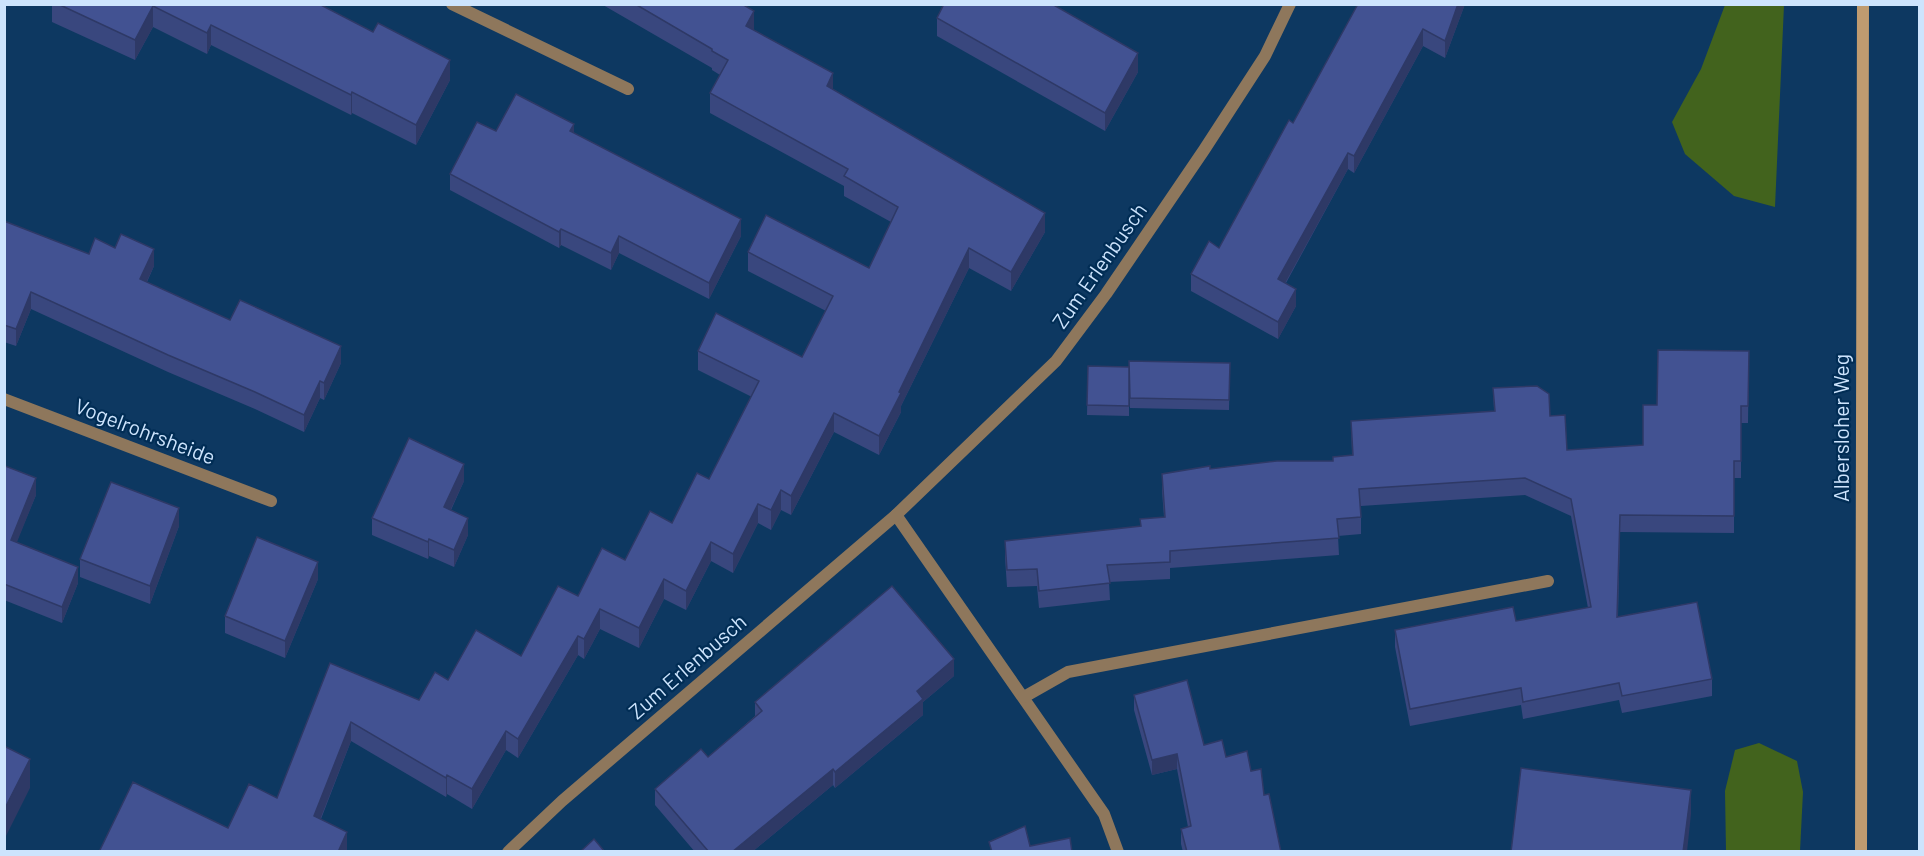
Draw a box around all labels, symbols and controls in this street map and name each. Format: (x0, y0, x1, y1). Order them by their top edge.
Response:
street label: Zum Erlenbusch (1046, 198, 1151, 333)
street label: Albersloher Weg (1828, 354, 1853, 502)
street label: Vogelrohrsheide (72, 392, 219, 469)
street label: Zum Erlenbusch (623, 608, 751, 724)

